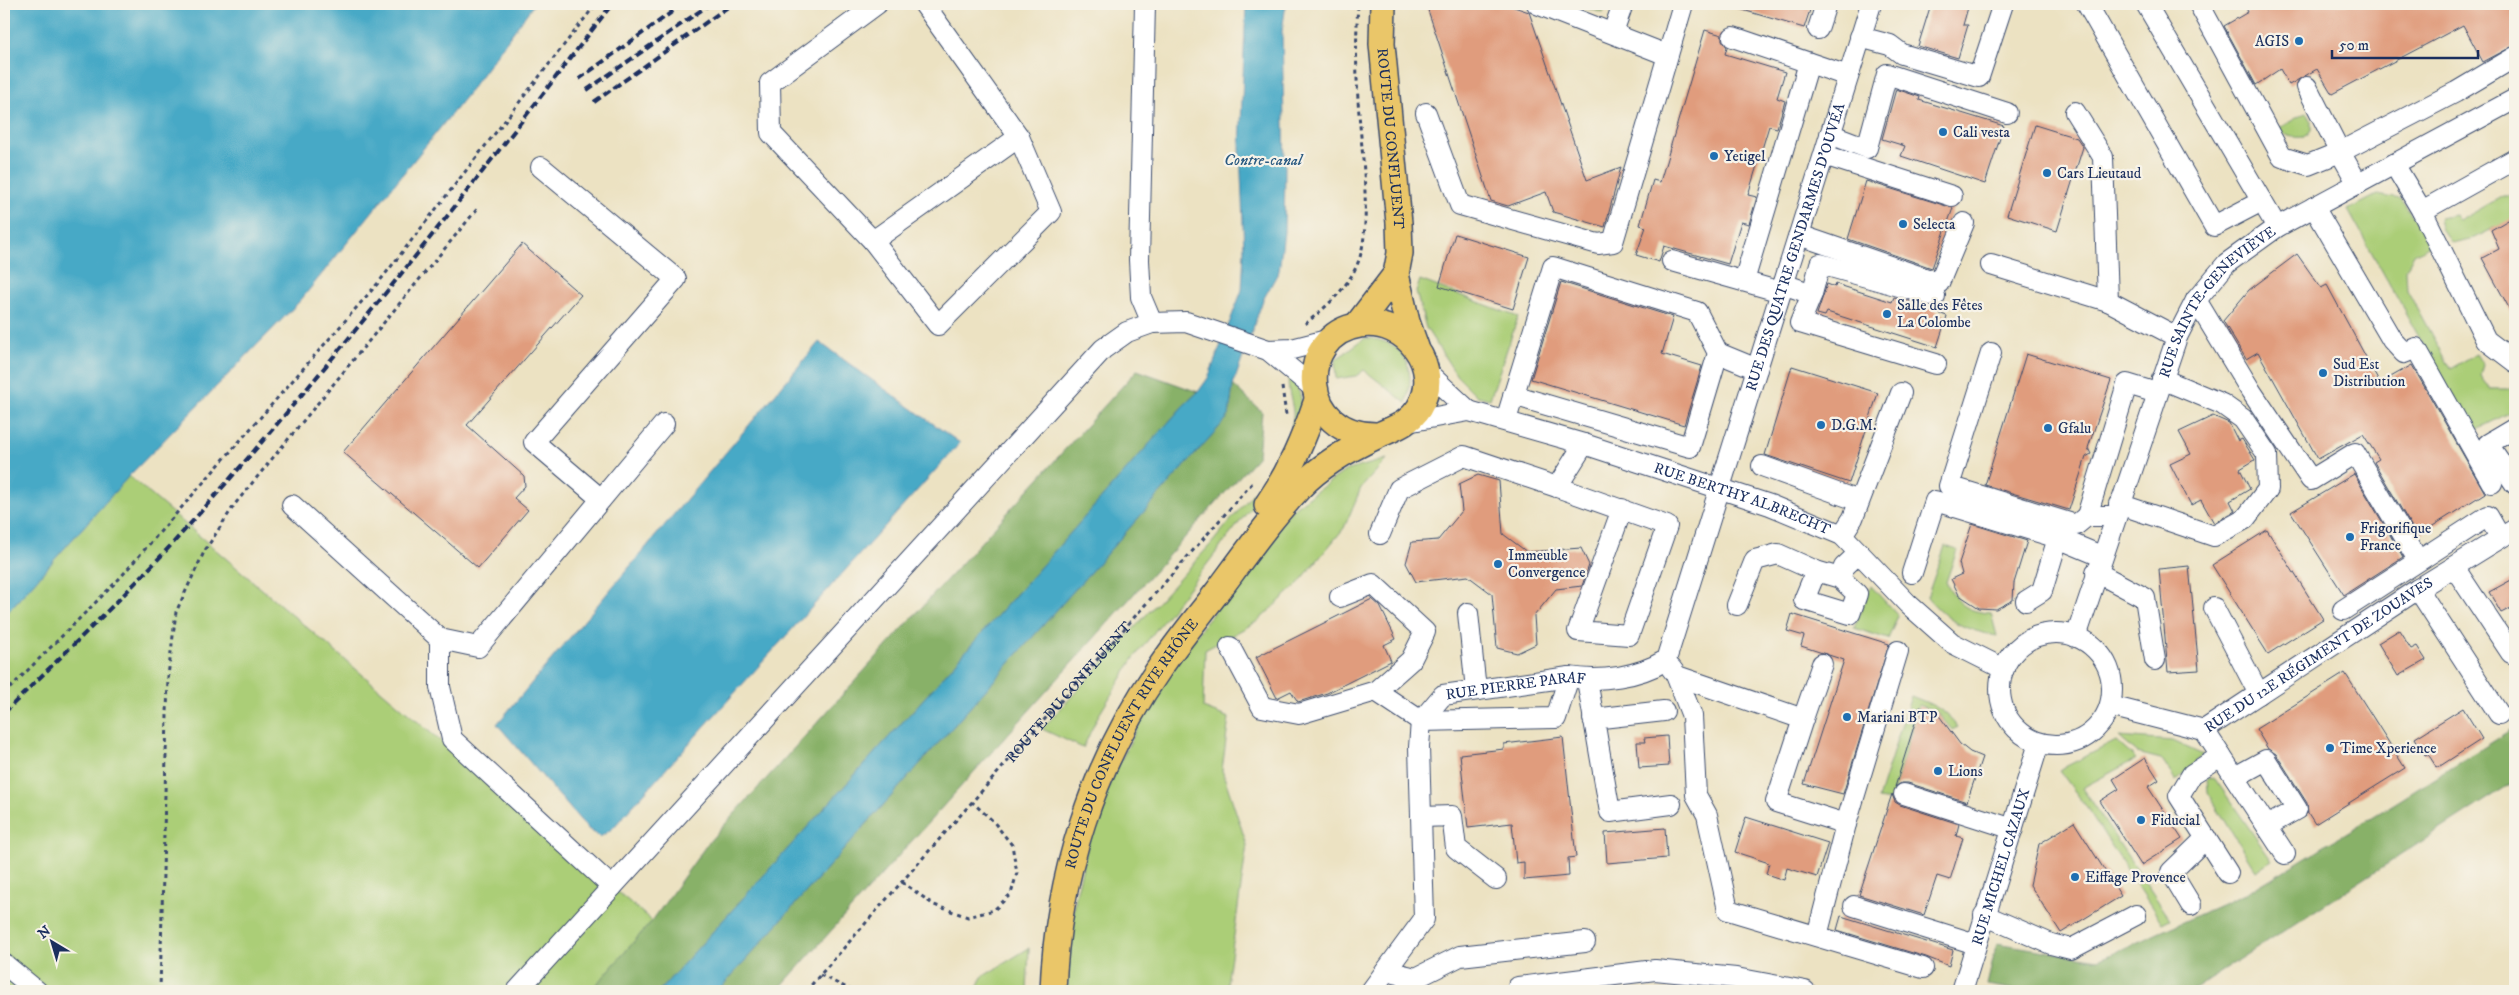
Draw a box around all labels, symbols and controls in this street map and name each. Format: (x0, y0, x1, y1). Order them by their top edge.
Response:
scale bar (2332, 28, 2478, 60)
place label: AGIS (2255, 32, 2289, 51)
marker: AGIS (2293, 35, 2305, 47)
text: 50 m (2339, 36, 2369, 55)
street label: ROUTE DU CONFLUENT (1372, 47, 1408, 230)
street label: RUE DES QUATRE GENDARMES D'OUVÉA (1742, 100, 1850, 394)
place label: Cali vesta (1953, 123, 2011, 142)
marker: Cali vesta (1937, 126, 1949, 138)
place label: Yetigel (1724, 147, 1766, 166)
water label: Contre-canal (1224, 150, 1304, 170)
marker: Yetigel (1708, 150, 1720, 162)
place label: Cars Lieutaud (2057, 164, 2142, 183)
marker: Cars Lieutaud (2041, 167, 2053, 179)
place label: Selecta (1913, 215, 1956, 234)
marker: Selecta (1897, 218, 1909, 230)
street label: RUE SAINTE-GENEVIÈVE (2155, 222, 2280, 380)
place label: Salle des Fêtes La Colombe (1897, 296, 1983, 332)
marker: Salle des Fêtes La Colombe (1881, 308, 1893, 320)
place label: Sud Est Distribution (2333, 355, 2406, 391)
marker: Sud Est Distribution (2317, 367, 2329, 379)
place label: D.G.M. (1831, 416, 1877, 435)
marker: D.G.M. (1815, 419, 1827, 431)
place label: Gfalu (2058, 419, 2091, 438)
marker: Gfalu (2042, 422, 2054, 434)
street label: RUE BERTHY ALBRECHT (1651, 459, 1834, 539)
place label: Frigorifique France (2360, 519, 2431, 555)
marker: Frigorifique France (2344, 531, 2356, 543)
place label: Immeuble Convergence (1508, 546, 1585, 582)
marker: Immeuble Convergence (1492, 558, 1504, 570)
street label: RUE DU 12E RÉGIMENT DE ZOUAVES (2201, 573, 2437, 737)
street label: ROUTE DU CONFLUENT RIVE RHÔNE (1061, 615, 1203, 871)
street label: ROUTE DU CONFLUENT (1002, 617, 1137, 767)
street label: RUE PIERRE PARAF (1445, 668, 1586, 705)
place label: Mariani BTP (1857, 708, 1938, 727)
marker: Mariani BTP (1841, 711, 1853, 723)
place label: Time Xperience (2340, 739, 2437, 758)
marker: Time Xperience (2324, 742, 2336, 754)
place label: Lions (1948, 762, 1983, 781)
marker: Lions (1932, 765, 1944, 777)
street label: RUE MICHEL CAZAUX (1968, 786, 2034, 948)
place label: Fiducial (2151, 811, 2200, 830)
marker: Fiducial (2135, 814, 2147, 826)
place label: Eiffage Provence (2085, 868, 2186, 887)
marker: Eiffage Provence (2069, 871, 2081, 883)
north arrow (28, 918, 78, 968)
text: N (35, 922, 55, 943)

